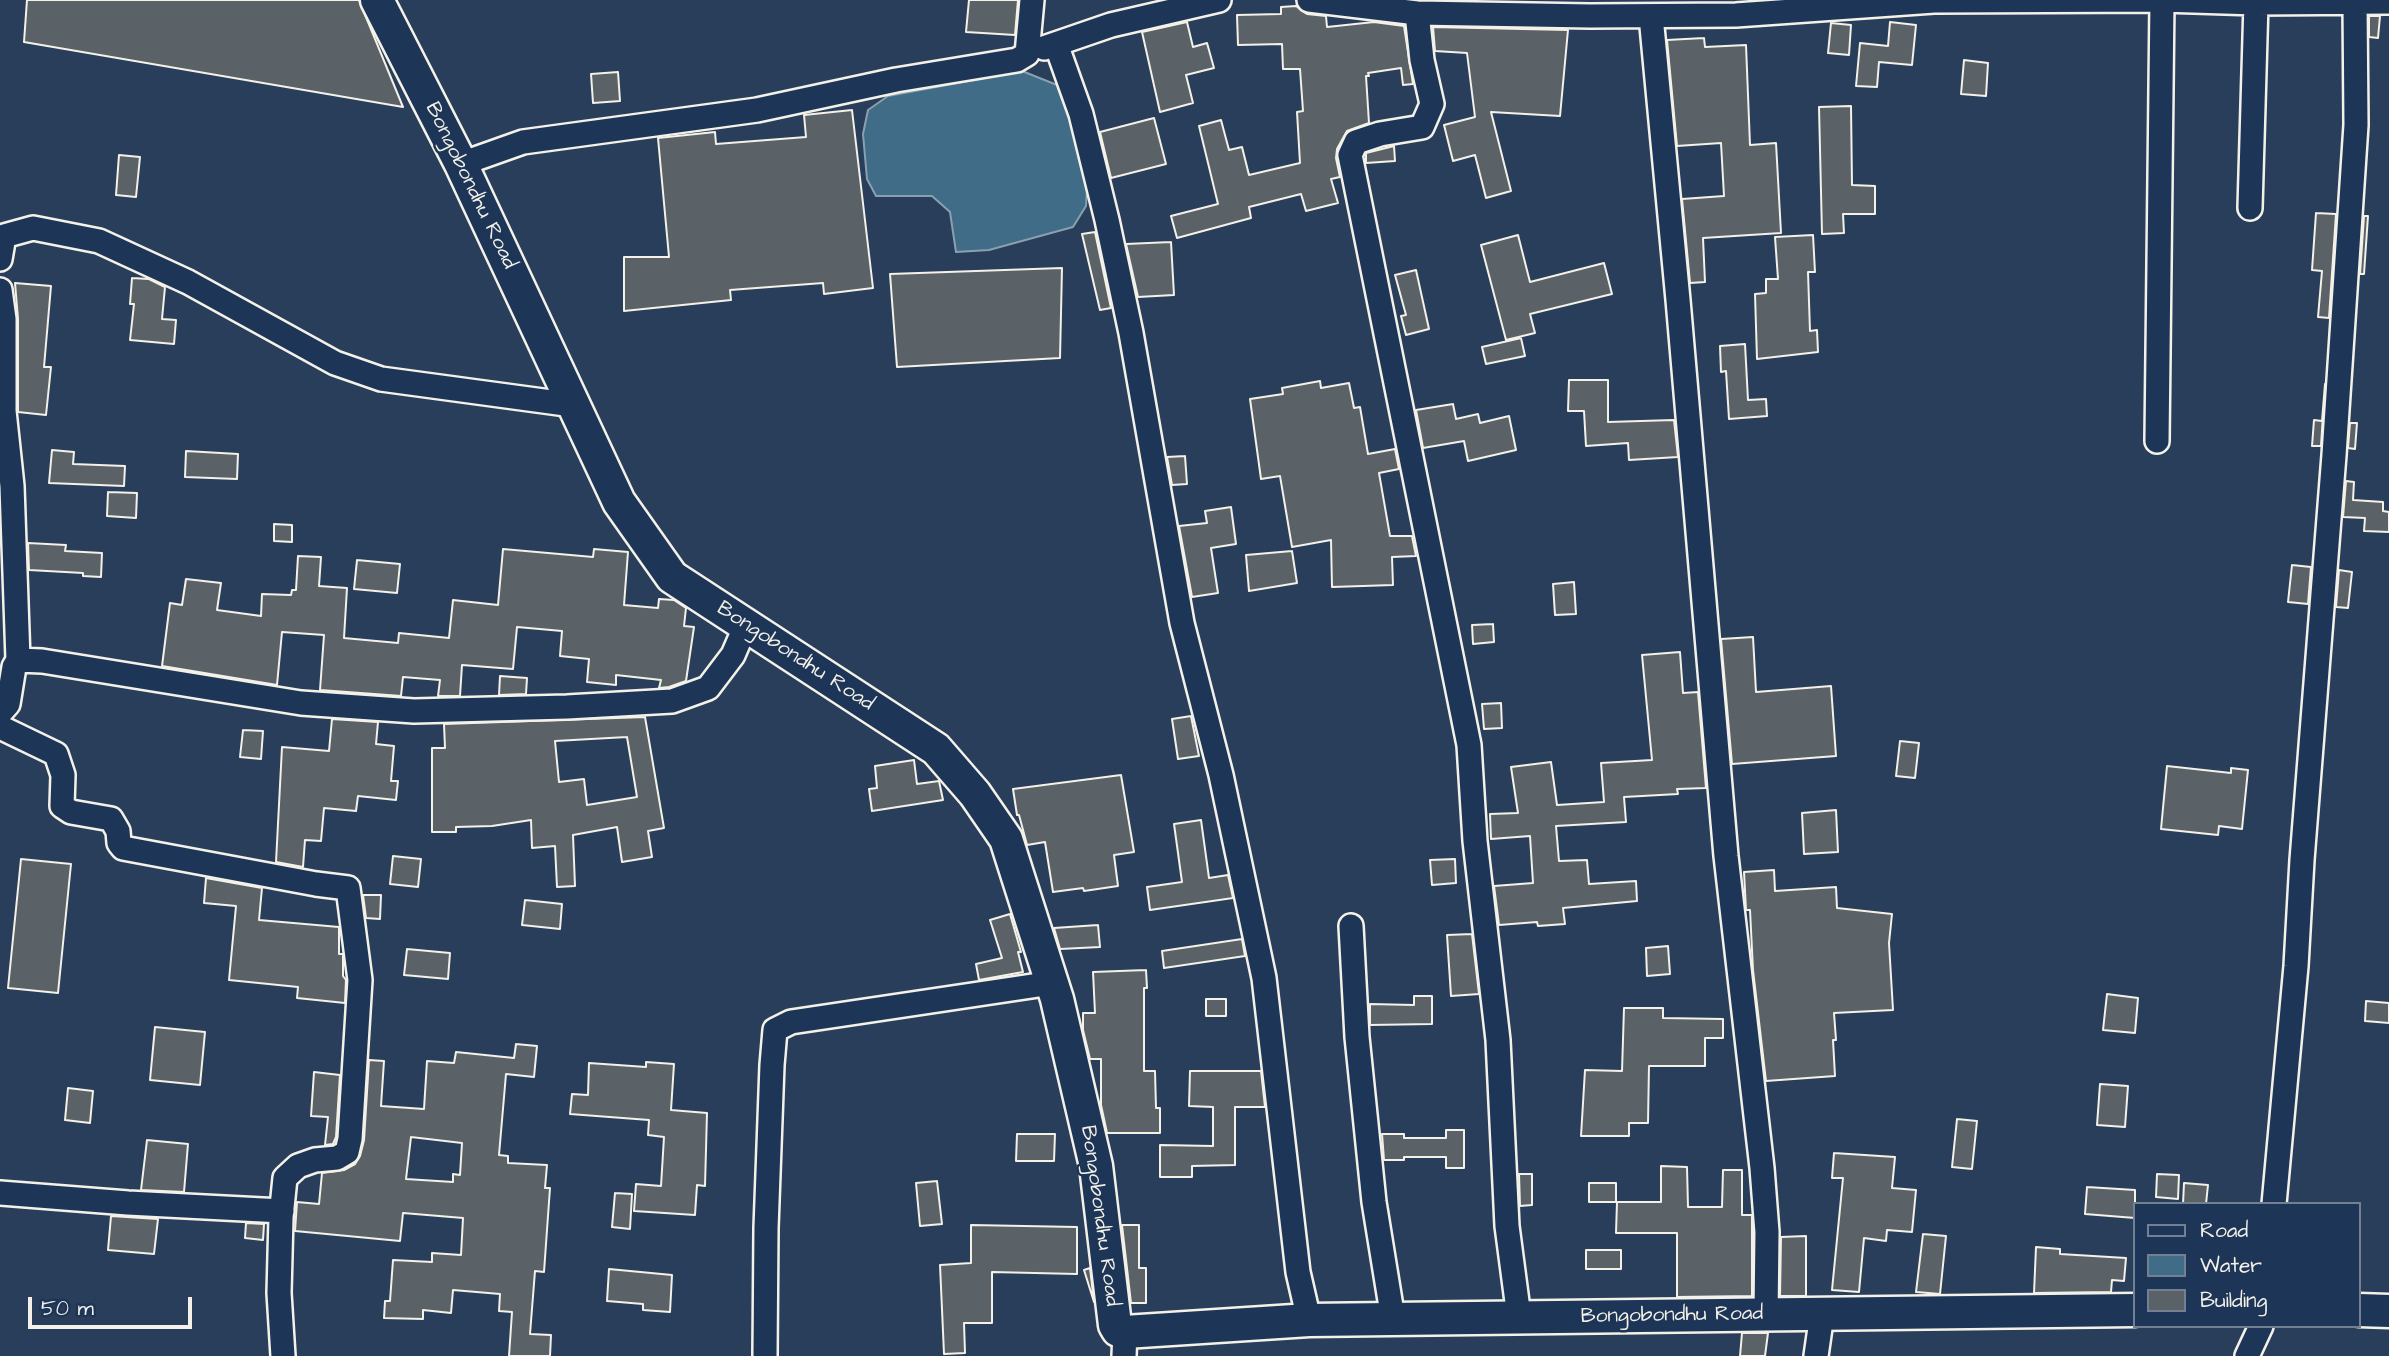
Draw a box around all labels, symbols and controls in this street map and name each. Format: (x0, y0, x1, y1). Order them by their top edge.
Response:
street label: Bongobondhu Road (419, 98, 521, 274)
street label: Bongobondhu Road (712, 597, 878, 717)
street label: Bongobondhu Road (1074, 1124, 1124, 1308)
legend (2134, 1202, 2361, 1328)
text: Road (2200, 1216, 2248, 1245)
text: Water (2200, 1251, 2262, 1280)
scale bar (32, 1282, 196, 1326)
text: Building (2200, 1286, 2267, 1315)
text: 50 m (41, 1294, 94, 1323)
street label: Bongobondhu Road (1581, 1302, 1763, 1330)

